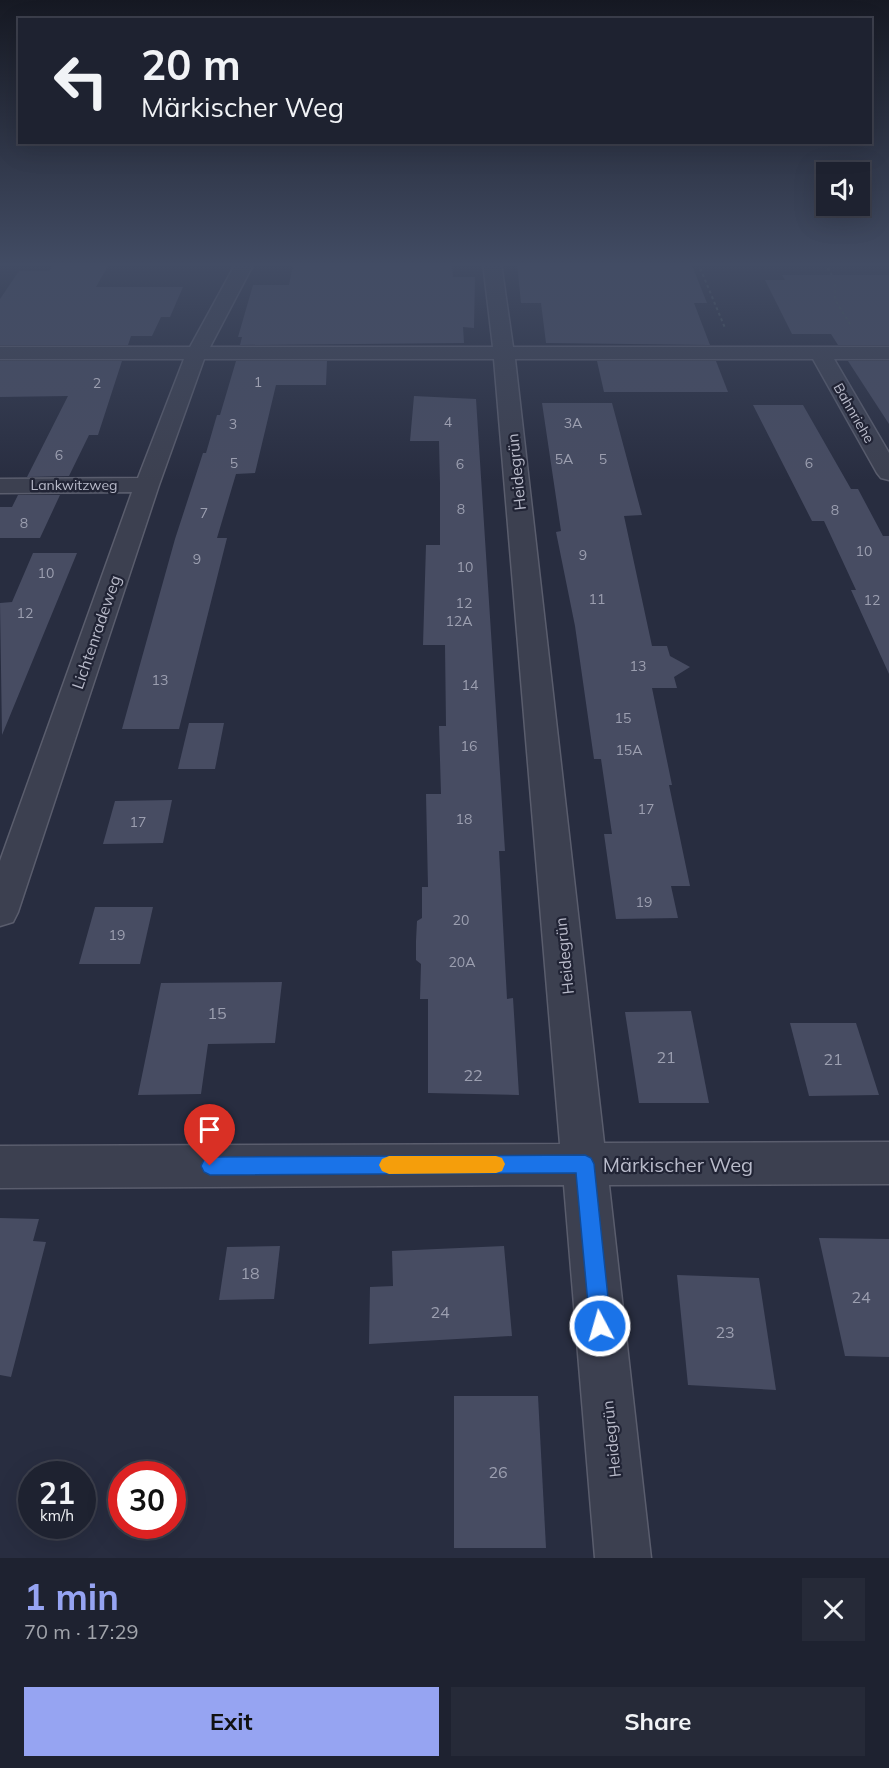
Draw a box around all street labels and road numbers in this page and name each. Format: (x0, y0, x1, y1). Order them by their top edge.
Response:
street label: Bahnriehe (830, 380, 878, 446)
street label: Heidegrün (502, 433, 530, 511)
street label: Lankwitzweg (31, 476, 117, 494)
street label: Lichtenradeweg (67, 572, 125, 692)
street label: Heidegrün (550, 917, 578, 995)
street label: Märkischer Weg (603, 1152, 753, 1177)
street label: Heidegrün (597, 1400, 625, 1478)

